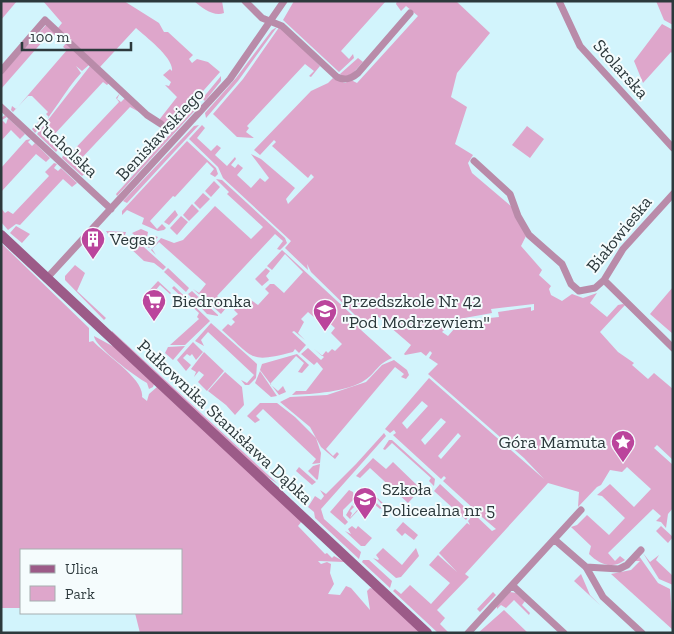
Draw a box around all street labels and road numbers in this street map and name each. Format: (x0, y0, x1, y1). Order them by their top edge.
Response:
street label: Stolarska (589, 35, 654, 104)
street label: Benisławskiego (111, 83, 209, 185)
street label: Tucholska (29, 112, 103, 182)
street label: Białowieska (582, 191, 657, 277)
street label: Pułkownika Stanisława Dąbka (133, 335, 317, 509)

